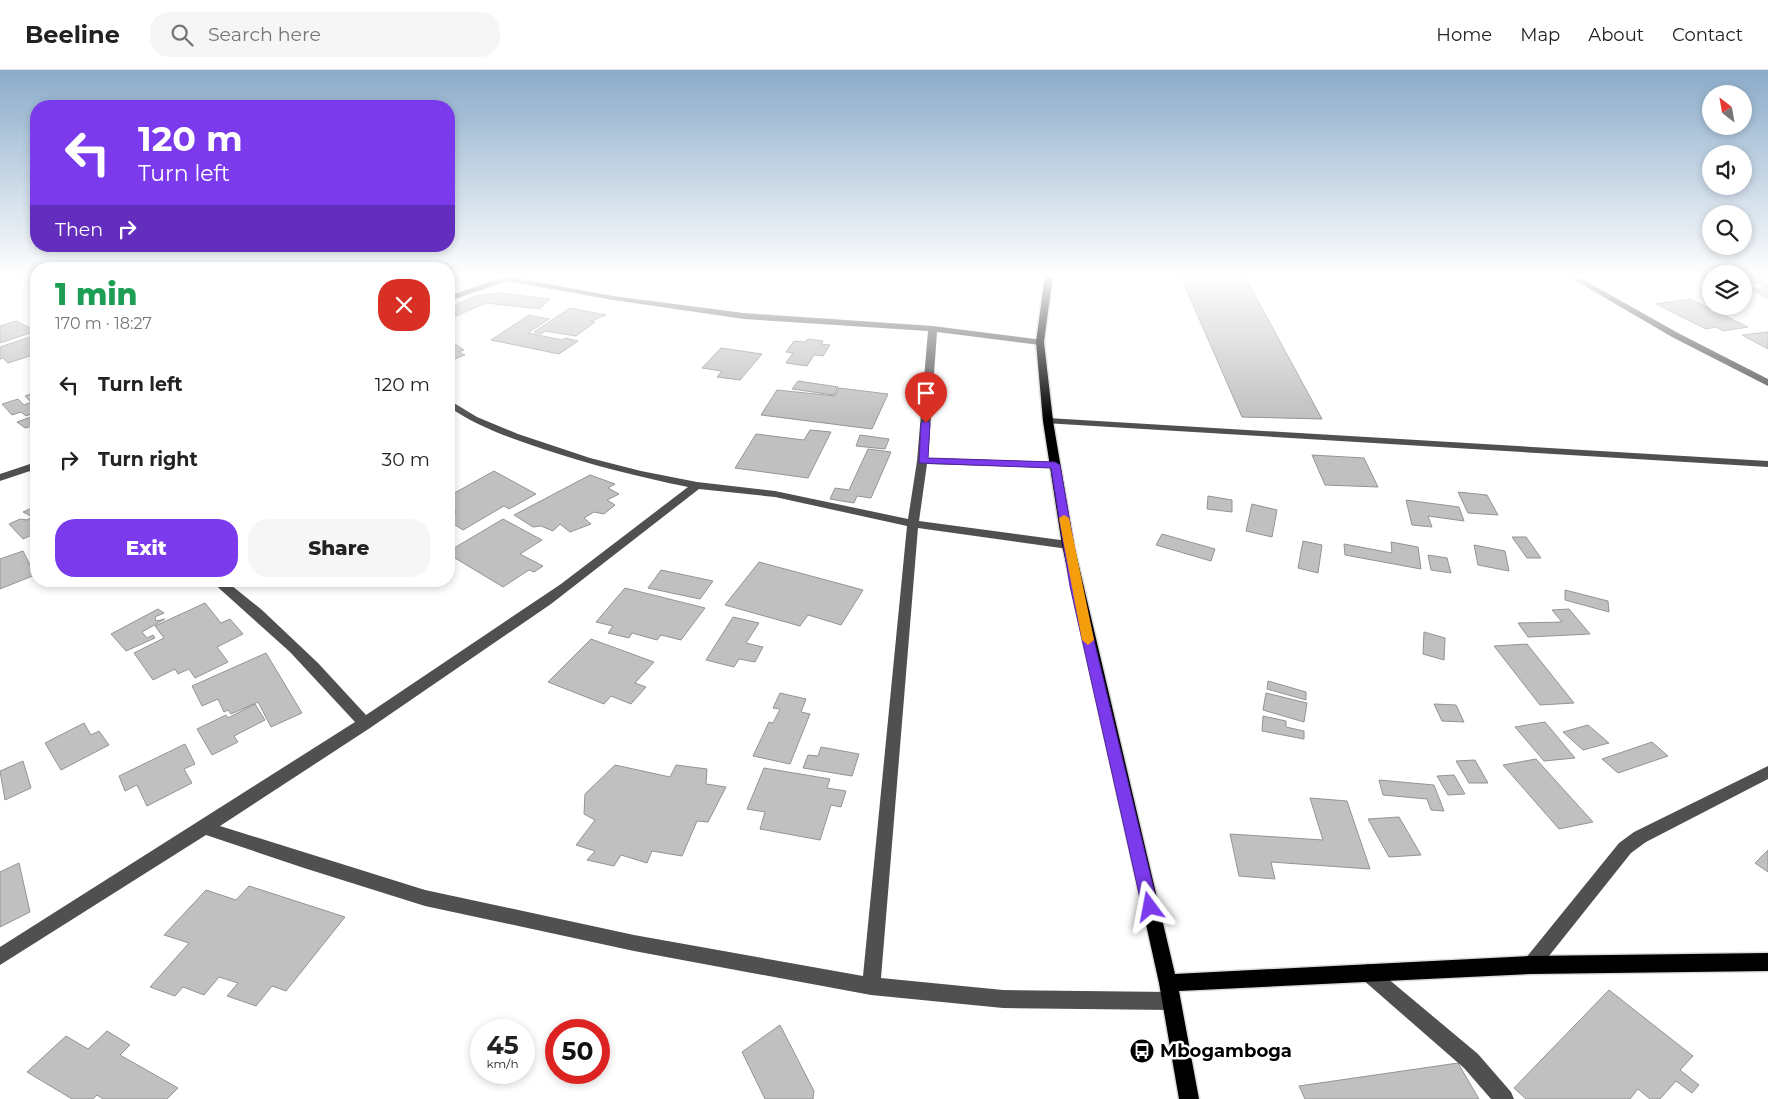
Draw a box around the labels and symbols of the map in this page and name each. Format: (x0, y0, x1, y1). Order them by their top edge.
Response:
north arrow (1702, 85, 1752, 135)
pin (905, 372, 947, 423)
position arrow (1123, 880, 1175, 932)
speed limit sign: 50 (545, 1019, 610, 1084)
bus stop icon: Mbogamboga (1129, 1038, 1155, 1064)
place label: Mbogamboga (1160, 1040, 1292, 1062)

